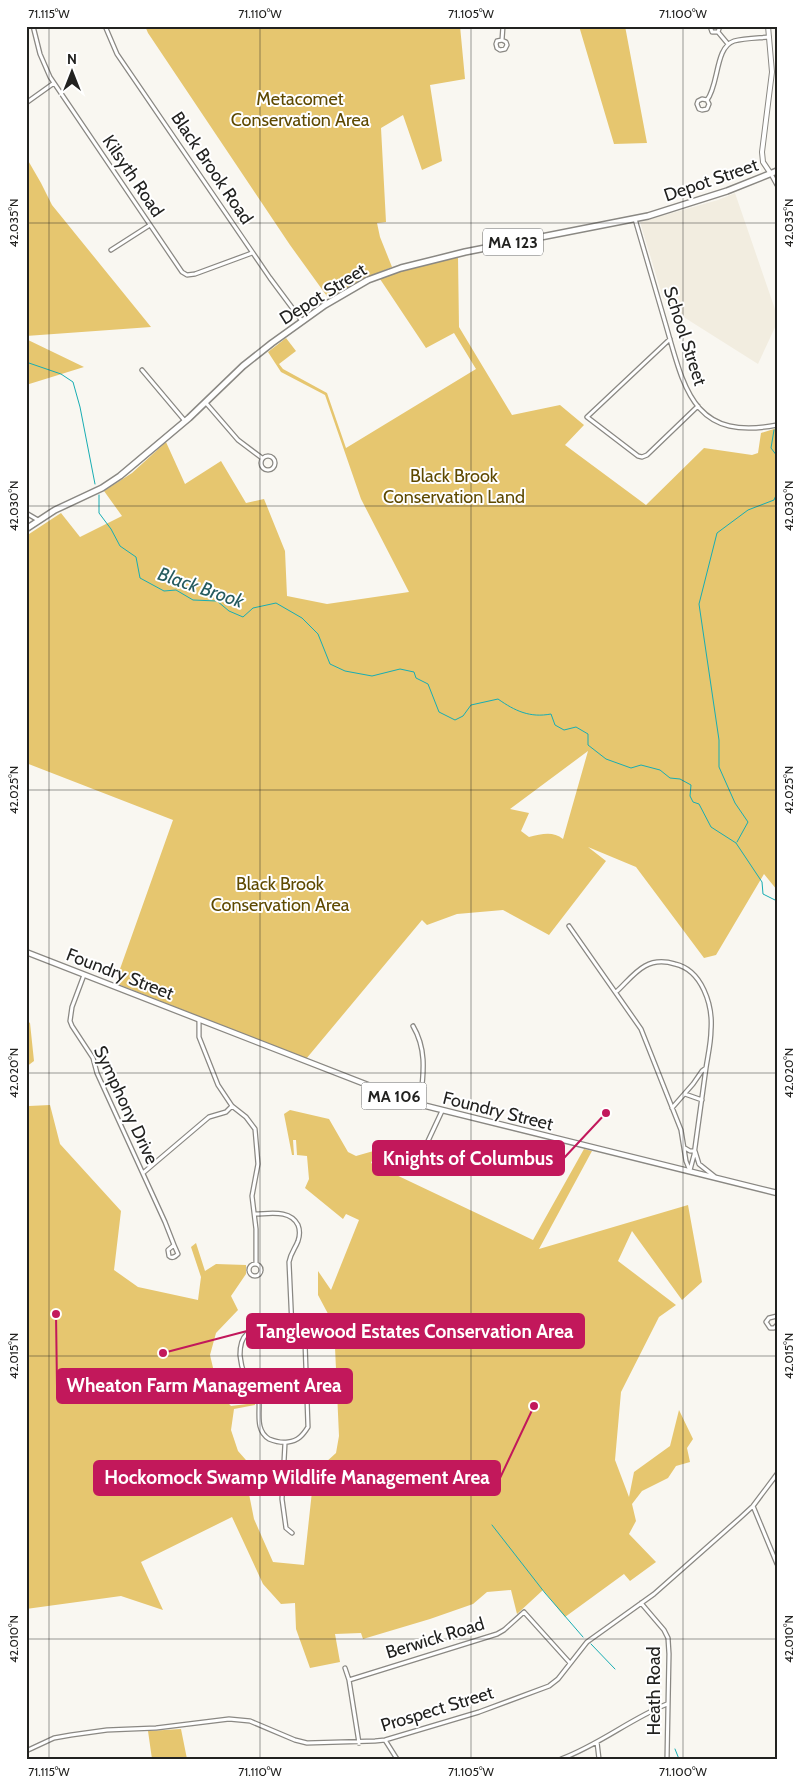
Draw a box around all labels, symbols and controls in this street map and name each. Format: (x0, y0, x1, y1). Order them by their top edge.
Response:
text: 71.115°W (28, 6, 70, 21)
text: 71.110°W (238, 6, 282, 21)
text: 71.105°W (448, 6, 495, 21)
text: 71.100°W (659, 6, 708, 21)
north arrow (48, 48, 98, 98)
text: N (67, 50, 77, 68)
park label: Metacomet Conservation Area (231, 88, 370, 131)
street label: Black Brook Road (166, 108, 258, 228)
street label: Kilsyth Road (98, 131, 168, 221)
street label: Depot Street (661, 154, 761, 206)
text: 42.035°N (6, 199, 21, 247)
text: 42.035°N (781, 199, 796, 247)
road number: MA 123 (483, 228, 543, 256)
street label: Depot Street (275, 259, 371, 329)
street label: School Street (659, 284, 711, 388)
park label: Black Brook Conservation Land (383, 465, 525, 508)
text: 42.030°N (6, 481, 21, 531)
text: 42.030°N (781, 481, 796, 531)
water label: Black Brook (155, 562, 248, 613)
text: 42.025°N (6, 766, 21, 814)
text: 42.025°N (781, 766, 796, 814)
park label: Black Brook Conservation Area (211, 873, 350, 916)
street label: Foundry Street (63, 943, 177, 1005)
street label: Symphony Drive (89, 1042, 163, 1168)
text: 42.020°N (6, 1048, 21, 1098)
text: 42.020°N (781, 1048, 796, 1098)
road number: MA 106 (362, 1082, 426, 1110)
street label: Foundry Street (440, 1087, 556, 1135)
callout: Knights of Columbus (373, 1141, 564, 1175)
text: Knights of Columbus (383, 1147, 553, 1170)
callout: Tanglewood Estates Conservation Area (247, 1314, 584, 1348)
text: Tanglewood Estates Conservation Area (257, 1320, 574, 1343)
text: 42.015°N (6, 1333, 21, 1379)
text: 42.015°N (781, 1333, 796, 1379)
callout: Wheaton Farm Management Area (57, 1369, 352, 1403)
text: Wheaton Farm Management Area (67, 1374, 342, 1397)
callout: Hockomock Swamp Wildlife Management Area (94, 1461, 500, 1495)
text: Hockomock Swamp Wildlife Management Area (104, 1466, 490, 1489)
street label: Berwick Road (383, 1613, 487, 1663)
text: 42.010°N (6, 1615, 21, 1663)
text: 42.010°N (781, 1615, 796, 1663)
street label: Heath Road (643, 1646, 665, 1736)
street label: Prospect Street (378, 1681, 496, 1737)
text: 71.115°W (28, 1764, 70, 1779)
text: 71.110°W (238, 1764, 282, 1779)
text: 71.105°W (448, 1764, 495, 1779)
text: 71.100°W (659, 1764, 708, 1779)

